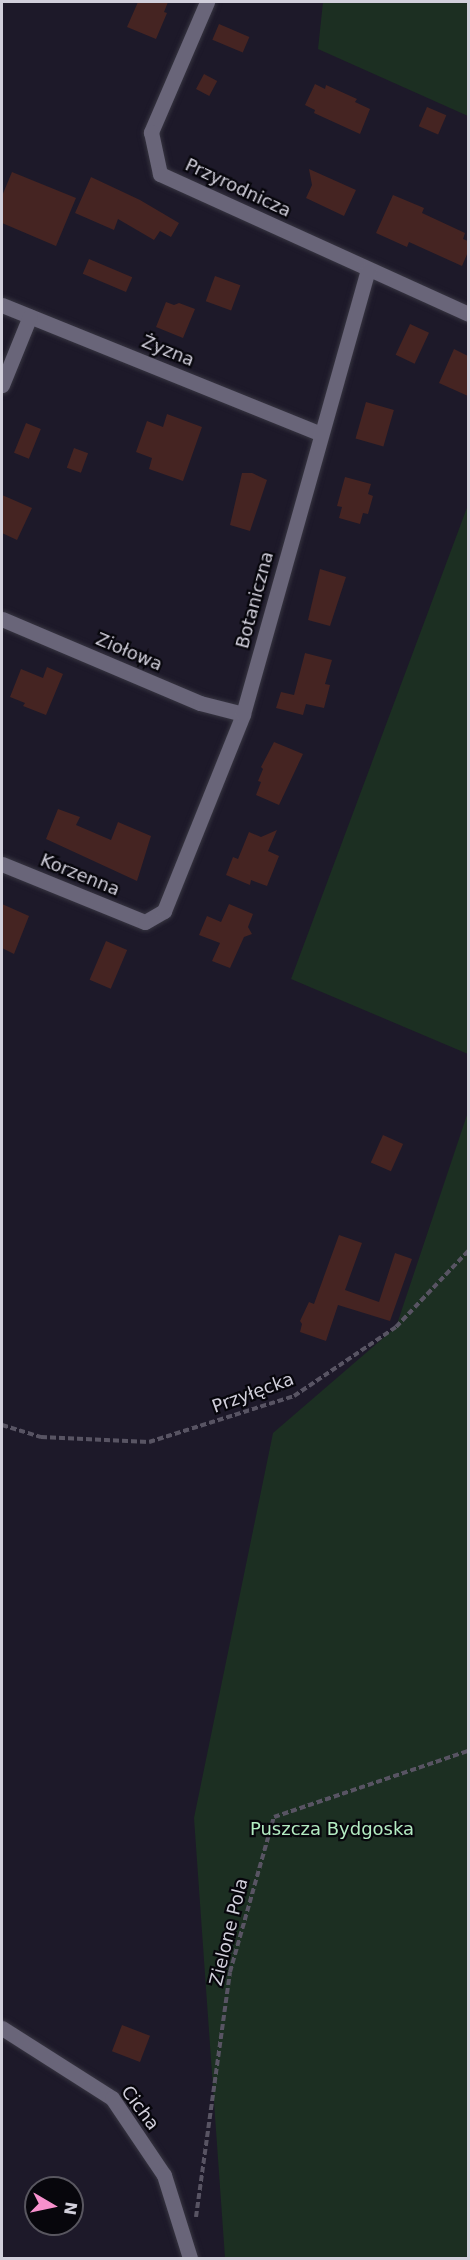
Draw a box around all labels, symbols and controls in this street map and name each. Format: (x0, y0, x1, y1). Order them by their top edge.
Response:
street label: Przyrodnicza (182, 154, 294, 222)
street label: Żyzna (139, 331, 197, 371)
street label: Botaniczna (232, 549, 278, 651)
street label: Ziołowa (92, 628, 166, 676)
street label: Korzenna (37, 849, 123, 901)
street label: Przyłęcka (209, 1368, 297, 1418)
park label: Puszcza Bydgoska (250, 1818, 414, 1840)
street label: Zielone Pola (205, 1876, 253, 1988)
street label: Cicha (116, 2082, 164, 2134)
north arrow (24, 2176, 84, 2236)
text: N (60, 2200, 81, 2217)

